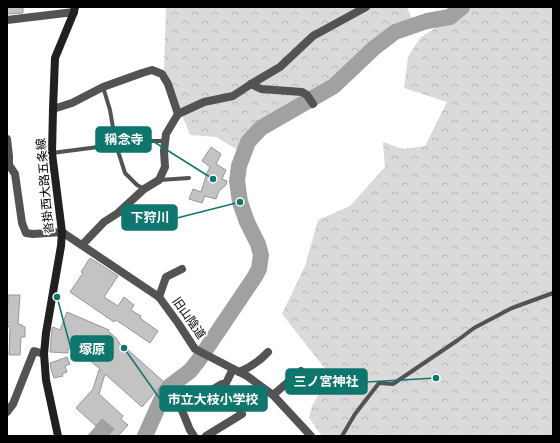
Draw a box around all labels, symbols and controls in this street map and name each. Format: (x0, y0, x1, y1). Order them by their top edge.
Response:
callout: 稱念寺 (96, 127, 151, 152)
text: 稱念寺 (104, 131, 144, 148)
street label: 沓掛西大路五条線 (33, 138, 56, 235)
callout: 下狩川 (122, 205, 177, 230)
text: 下狩川 (130, 209, 170, 226)
street label: 旧山陰道 (169, 294, 209, 342)
callout: 塚原 (71, 336, 113, 361)
text: 塚原 (79, 341, 105, 358)
callout: 三ノ宮神社 (286, 369, 367, 394)
text: 三ノ宮神社 (293, 373, 359, 390)
callout: 市立大枝小学校 (160, 386, 267, 411)
text: 市立大枝小学校 (167, 391, 259, 408)

